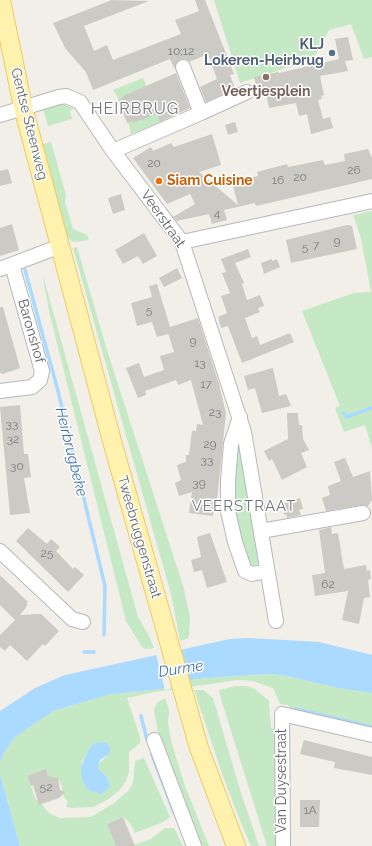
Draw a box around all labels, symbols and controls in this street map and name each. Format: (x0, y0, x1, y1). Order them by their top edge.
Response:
place label: KLJ Lokeren-Heirbrug (204, 37, 324, 70)
house number: 10;12 (168, 44, 194, 58)
marker: KLJ Lokeren-Heirbrug (327, 48, 337, 58)
street label: Gentse Steenweg (7, 66, 51, 182)
marker: Veertjesplein (261, 72, 271, 82)
place label: Veertjesplein (222, 84, 310, 100)
district label: HEIRBRUG (91, 99, 179, 119)
house number: 20 (147, 156, 161, 170)
house number: 26 (347, 163, 361, 177)
house number: 20 (293, 170, 307, 184)
place label: Siam Cuisine (167, 173, 253, 189)
house number: 16 (272, 173, 284, 187)
marker: Siam Cuisine (154, 176, 164, 186)
street label: Veerstraat (137, 187, 189, 251)
house number: 4 (214, 206, 220, 220)
house number: 9 (333, 234, 341, 248)
house number: 7 (313, 238, 319, 252)
house number: 5 (302, 240, 308, 254)
street label: Baronshof (14, 297, 48, 365)
house number: 5 (146, 303, 152, 317)
house number: 9 (189, 334, 197, 348)
house number: 13 (194, 356, 206, 370)
house number: 17 (200, 377, 212, 391)
house number: 23 (209, 405, 221, 419)
water label: Heirbrugbeke (51, 406, 91, 498)
house number: 33 (6, 417, 18, 431)
house number: 32 (7, 432, 19, 446)
house number: 29 (203, 437, 217, 451)
house number: 33 (201, 453, 213, 467)
house number: 30 (10, 459, 24, 473)
street label: Tweebruggenstraat (113, 474, 165, 600)
house number: 39 (192, 476, 206, 490)
district label: VEERSTRAAT (192, 497, 296, 515)
house number: 25 (41, 546, 53, 560)
house number: 62 (321, 577, 335, 591)
water label: Durme (157, 657, 205, 681)
street label: Van Duysestraat (274, 728, 290, 834)
house number: 52 (40, 780, 52, 794)
house number: 1A (303, 803, 317, 817)

